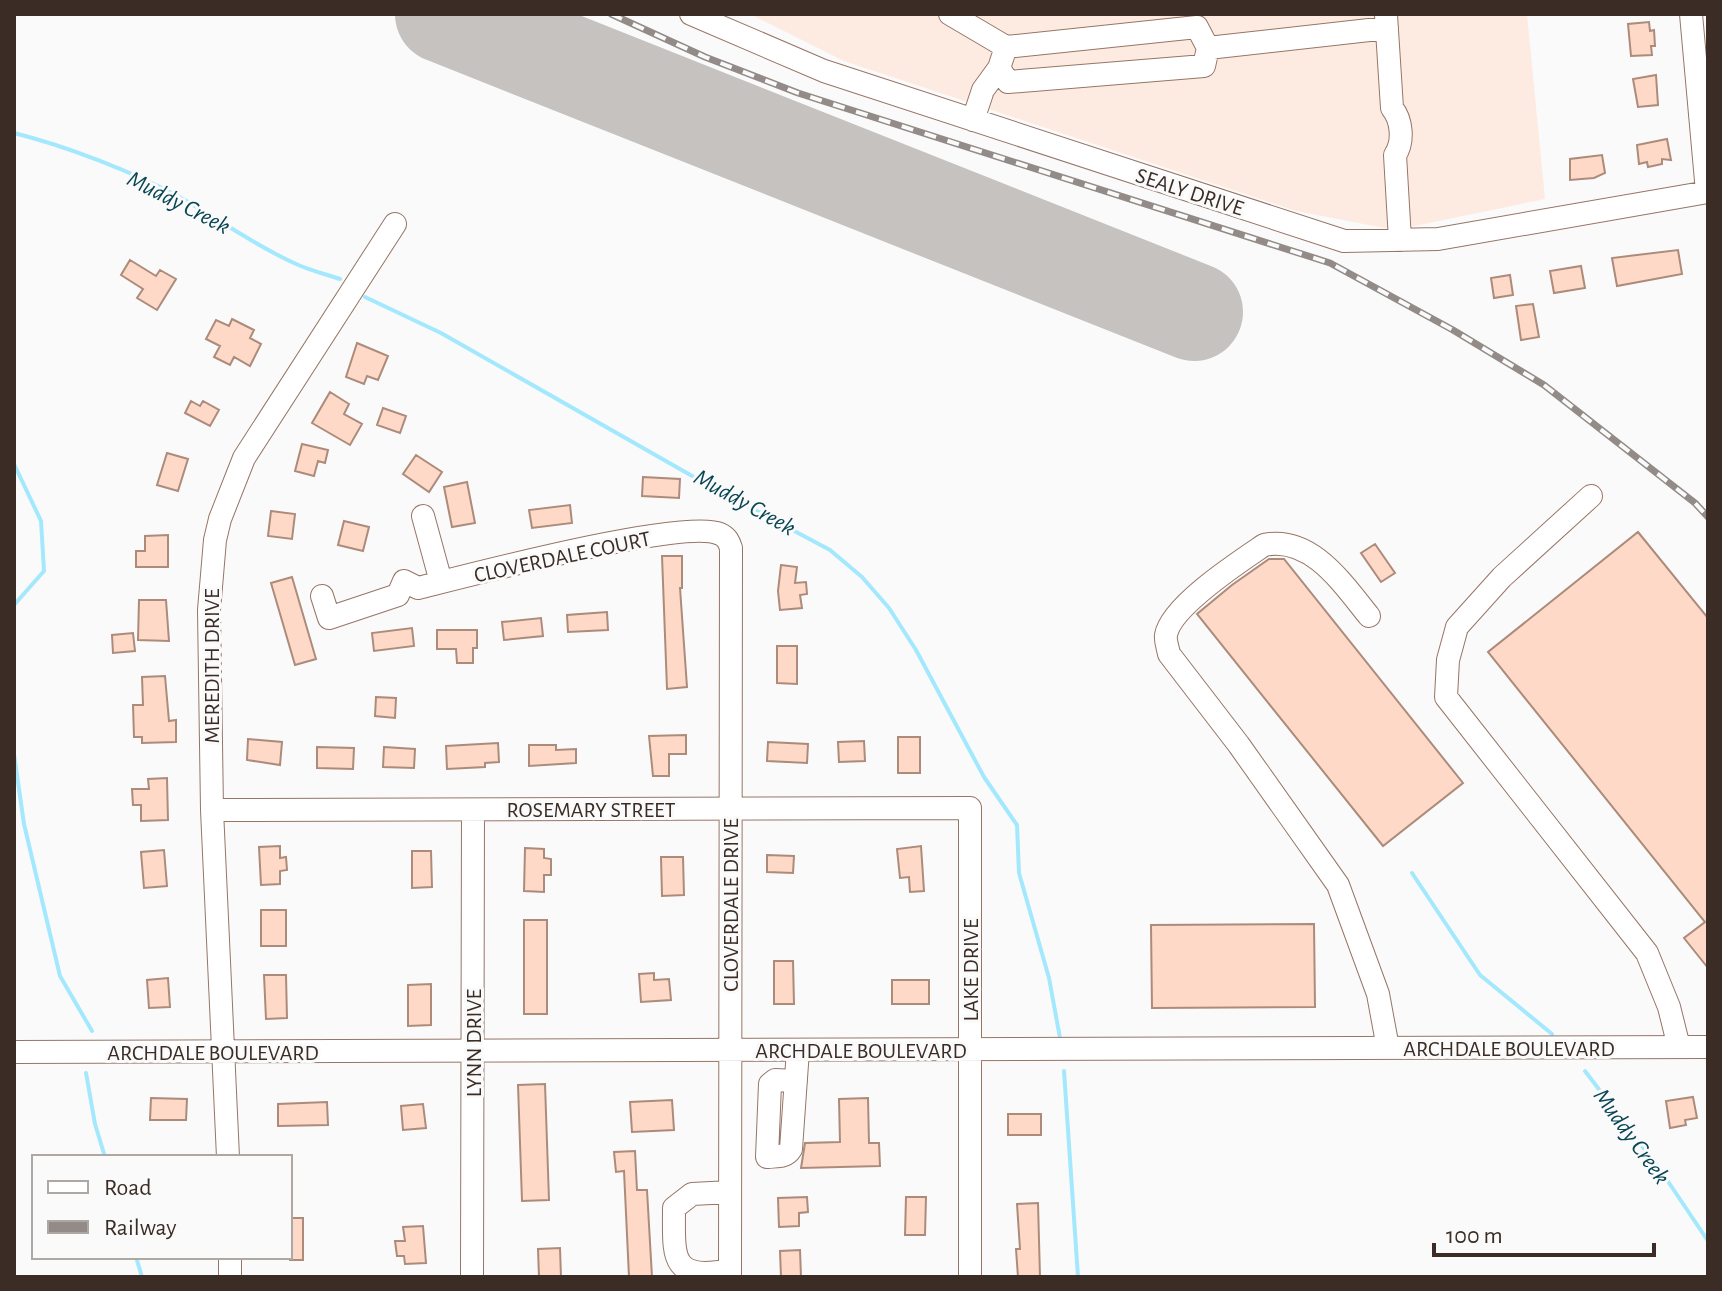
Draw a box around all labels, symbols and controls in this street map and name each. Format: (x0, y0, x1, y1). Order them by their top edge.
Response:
street label: SEALY DRIVE (1133, 164, 1247, 220)
water label: Muddy Creek (123, 167, 234, 239)
water label: Muddy Creek (690, 465, 799, 541)
street label: CLOVERDALE COURT (472, 527, 653, 586)
street label: MEREDITH DRIVE (201, 588, 223, 744)
street label: ROSEMARY STREET (507, 799, 676, 821)
street label: CLOVERDALE DRIVE (720, 818, 742, 992)
street label: LAKE DRIVE (960, 918, 982, 1022)
street label: LYNN DRIVE (463, 988, 485, 1097)
street label: ARCHDALE BOULEVARD (1403, 1038, 1615, 1060)
street label: ARCHDALE BOULEVARD (755, 1040, 967, 1062)
street label: ARCHDALE BOULEVARD (107, 1042, 319, 1064)
water label: Muddy Creek (1589, 1084, 1674, 1189)
legend (32, 1155, 292, 1259)
text: Road (104, 1176, 152, 1200)
scale bar (1434, 1207, 1654, 1257)
text: Railway (104, 1216, 176, 1240)
text: 100 m (1446, 1224, 1503, 1248)

